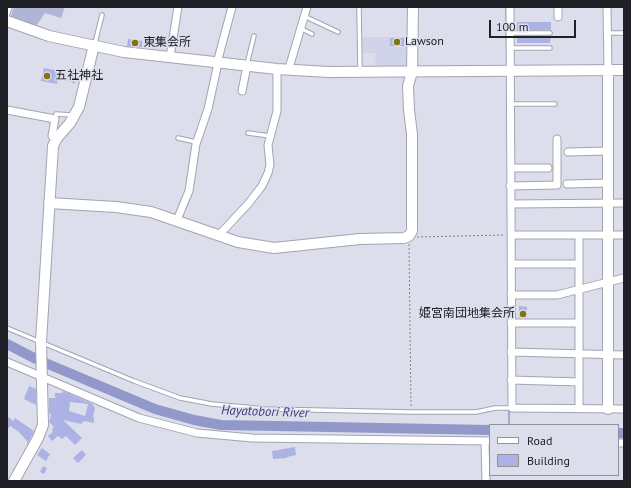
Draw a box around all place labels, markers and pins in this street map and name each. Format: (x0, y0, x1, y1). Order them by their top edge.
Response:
place label: Lawson (405, 35, 444, 49)
place label: 東集会所 (143, 36, 191, 50)
marker: Lawson (392, 37, 402, 47)
marker: 東集会所 (130, 38, 140, 48)
place label: 五社神社 (55, 69, 103, 83)
marker: 五社神社 (42, 71, 52, 81)
place label: 姫宮南団地集会所 (419, 307, 515, 321)
marker: 姫宮南団地集会所 (518, 309, 528, 319)

